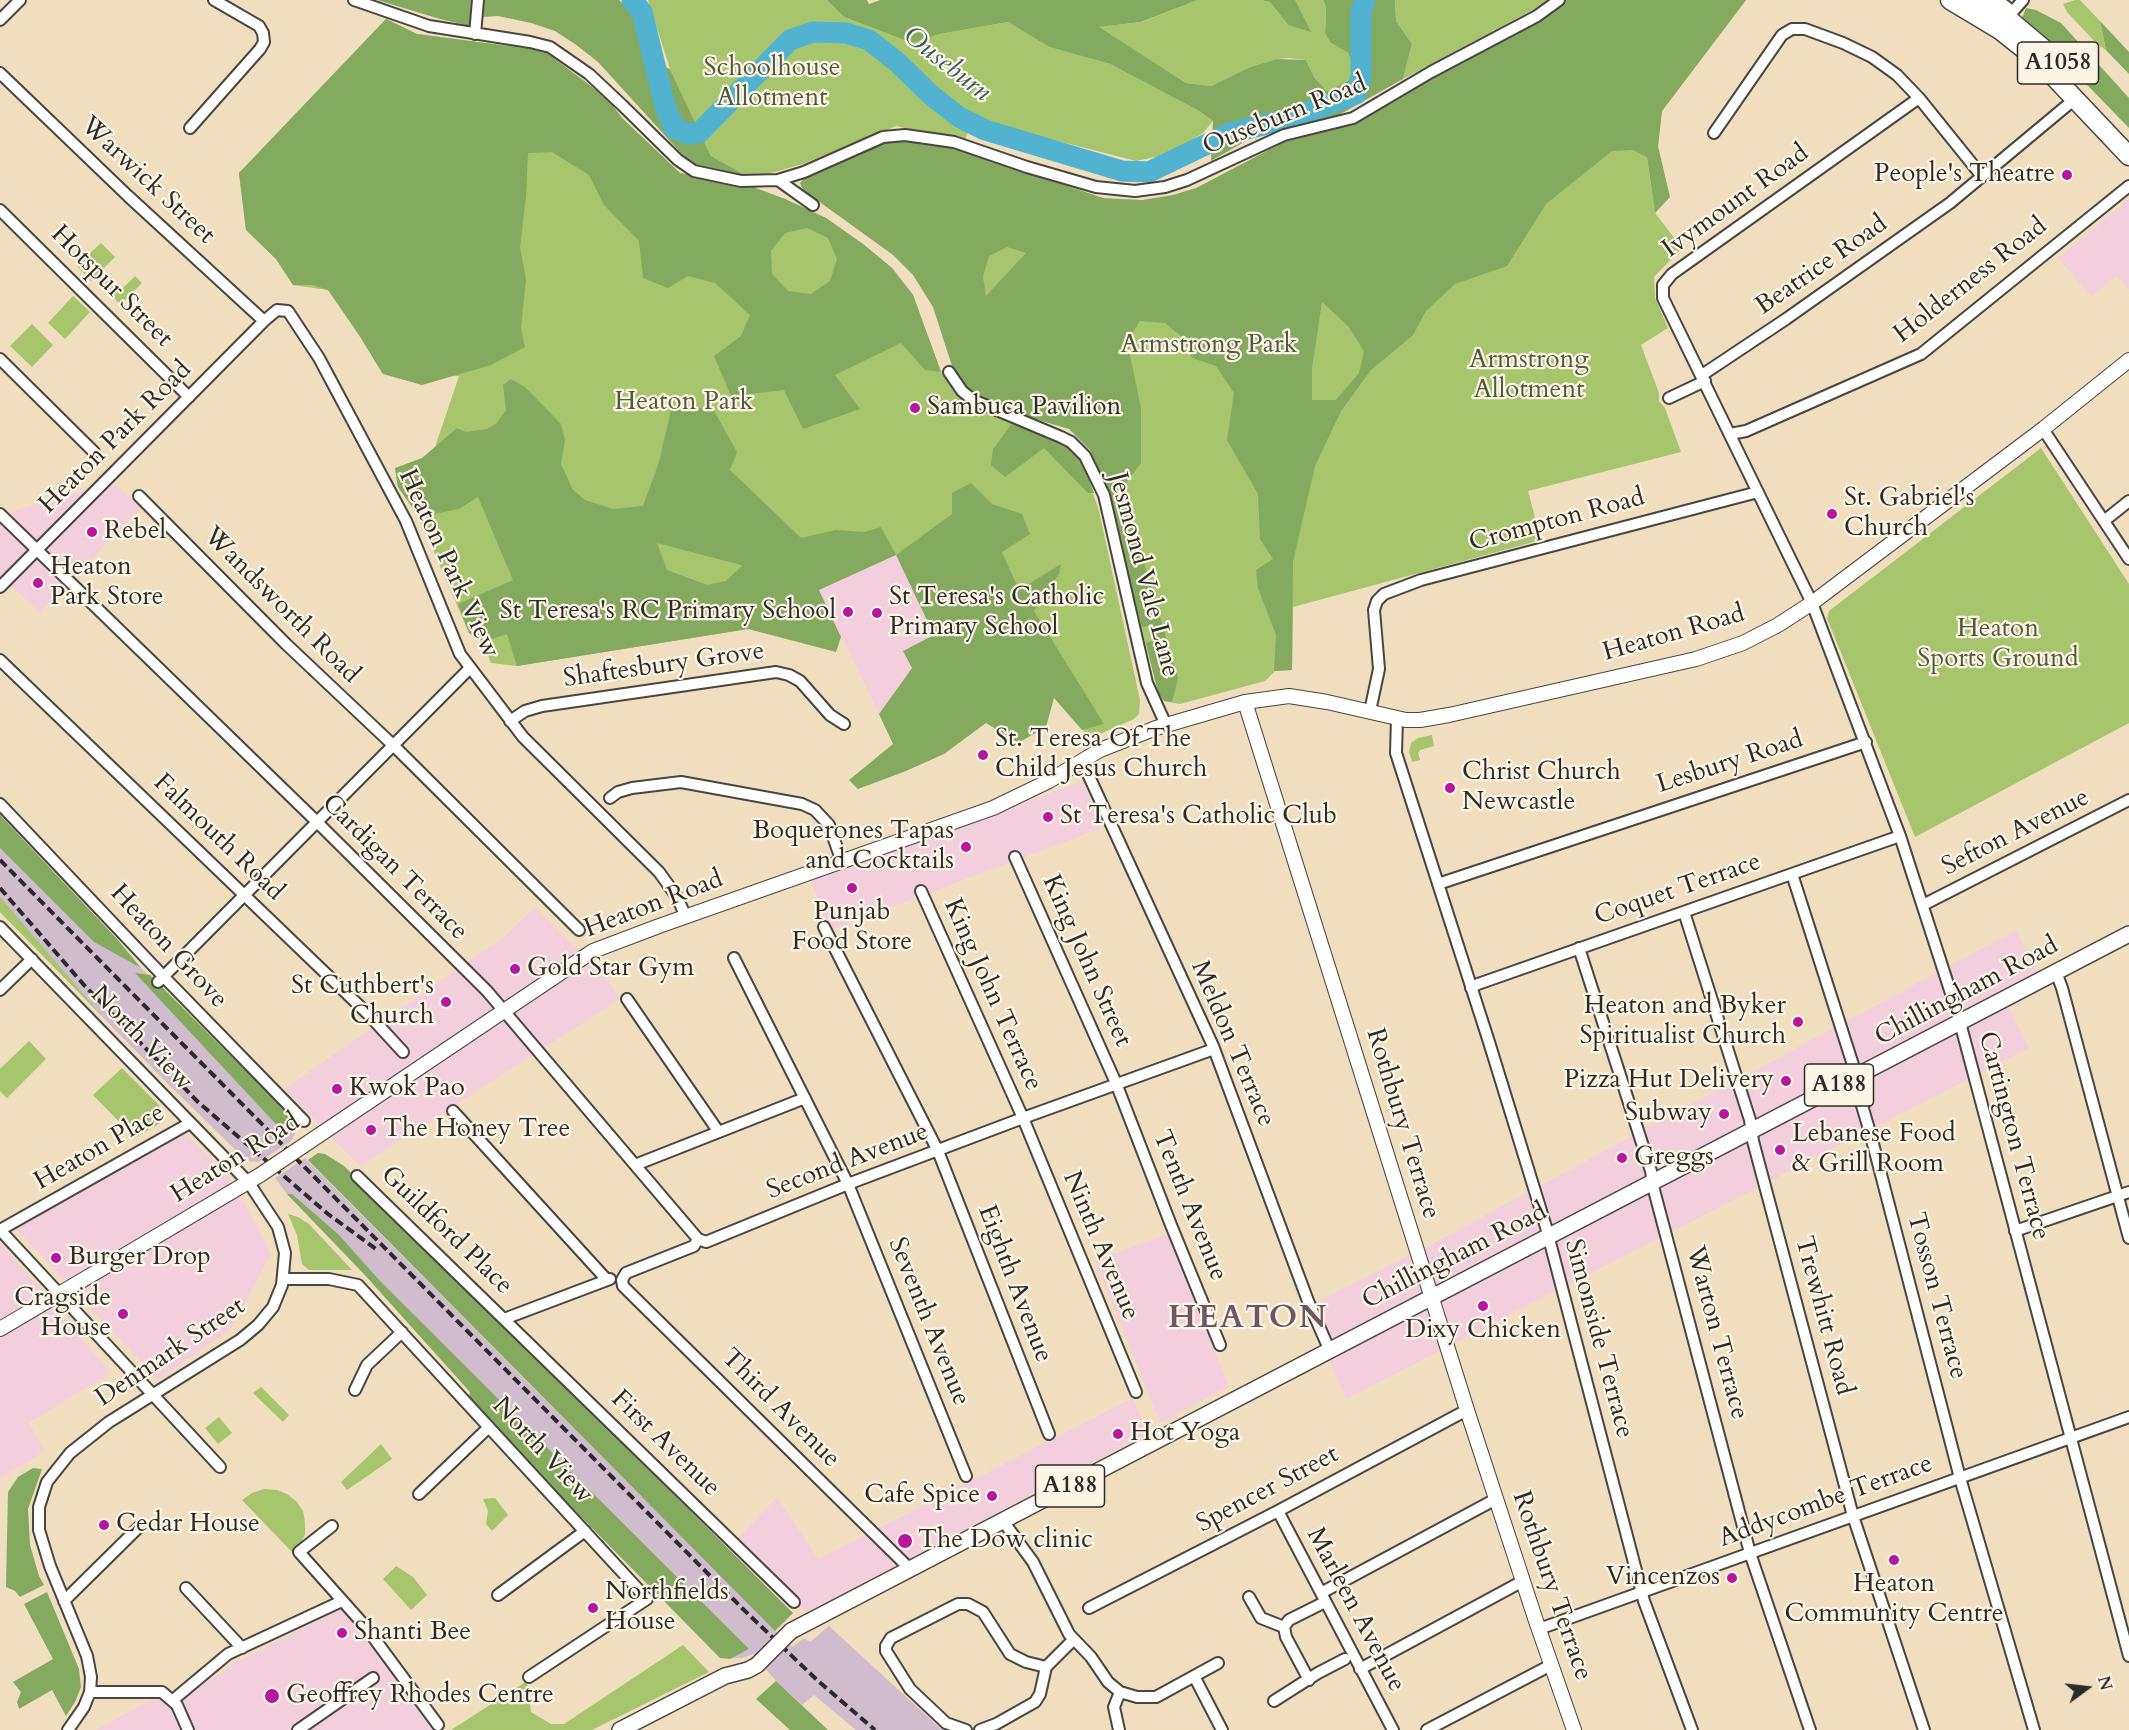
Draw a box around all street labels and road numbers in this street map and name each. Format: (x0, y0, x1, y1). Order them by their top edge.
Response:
road number: A1058 (2018, 42, 2098, 84)
street label: Ouseburn Road (1199, 69, 1371, 163)
street label: Warwick Street (73, 111, 221, 251)
street label: Ivymount Road (1657, 138, 1815, 266)
street label: Beatrice Road (1750, 209, 1894, 323)
street label: Holderness Road (1888, 212, 2054, 350)
street label: Hotspur Street (43, 219, 179, 355)
street label: Heaton Park Road (33, 355, 199, 521)
street label: Heaton Park View (391, 465, 505, 663)
street label: Jesmond Vale Lane (1101, 469, 1185, 681)
street label: Crompton Road (1466, 483, 1648, 559)
street label: Wandsworth Road (196, 521, 366, 691)
street label: Heaton Road (1600, 599, 1748, 669)
street label: Shaftesbury Grove (561, 636, 767, 696)
street label: Lesbury Road (1653, 725, 1807, 801)
street label: Falmouth Road (146, 768, 290, 908)
street label: Sefton Avenue (1937, 783, 2095, 883)
street label: Cardigan Terrace (314, 788, 474, 948)
street label: Coquet Terrace (1591, 847, 1765, 933)
street label: Heaton Road (580, 864, 728, 946)
street label: King John Street (1034, 870, 1138, 1052)
street label: Heaton Grove (103, 879, 233, 1015)
street label: King John Terrace (936, 894, 1048, 1096)
street label: Chillingham Road (1870, 931, 2064, 1053)
street label: Meldon Terrace (1183, 956, 1281, 1132)
street label: North View (83, 980, 199, 1098)
street label: Rothbury Terrace (1358, 1025, 1446, 1223)
street label: Cartington Terrace (1970, 1028, 2056, 1244)
road number: A188 (1804, 1064, 1874, 1106)
street label: Heaton Place (29, 1098, 171, 1198)
street label: Heaton Road (166, 1107, 306, 1211)
street label: Second Avenue (763, 1117, 933, 1207)
street label: Tenth Avenue (1145, 1126, 1233, 1286)
street label: Guildford Place (373, 1160, 519, 1302)
street label: Ninth Avenue (1055, 1167, 1145, 1325)
street label: Chillingham Road (1357, 1197, 1553, 1317)
street label: Eighth Avenue (970, 1201, 1058, 1367)
street label: Tosson Terrace (1899, 1209, 1973, 1383)
street label: Seventh Avenue (880, 1233, 976, 1411)
street label: Trewhitt Road (1787, 1233, 1859, 1399)
street label: Simonside Terrace (1556, 1236, 1640, 1442)
street label: Warton Terrace (1678, 1243, 1754, 1423)
street label: Denmark Street (90, 1291, 252, 1415)
street label: Third Avenue (714, 1343, 846, 1475)
street label: First Avenue (604, 1384, 726, 1504)
street label: North View (485, 1391, 599, 1511)
street label: Spencer Street (1192, 1440, 1344, 1540)
street label: Addycombe Terrace (1715, 1449, 1937, 1555)
road number: A188 (1036, 1465, 1104, 1507)
street label: Rothbury Terrace (1504, 1487, 1598, 1685)
street label: Marleen Avenue (1299, 1523, 1411, 1697)

